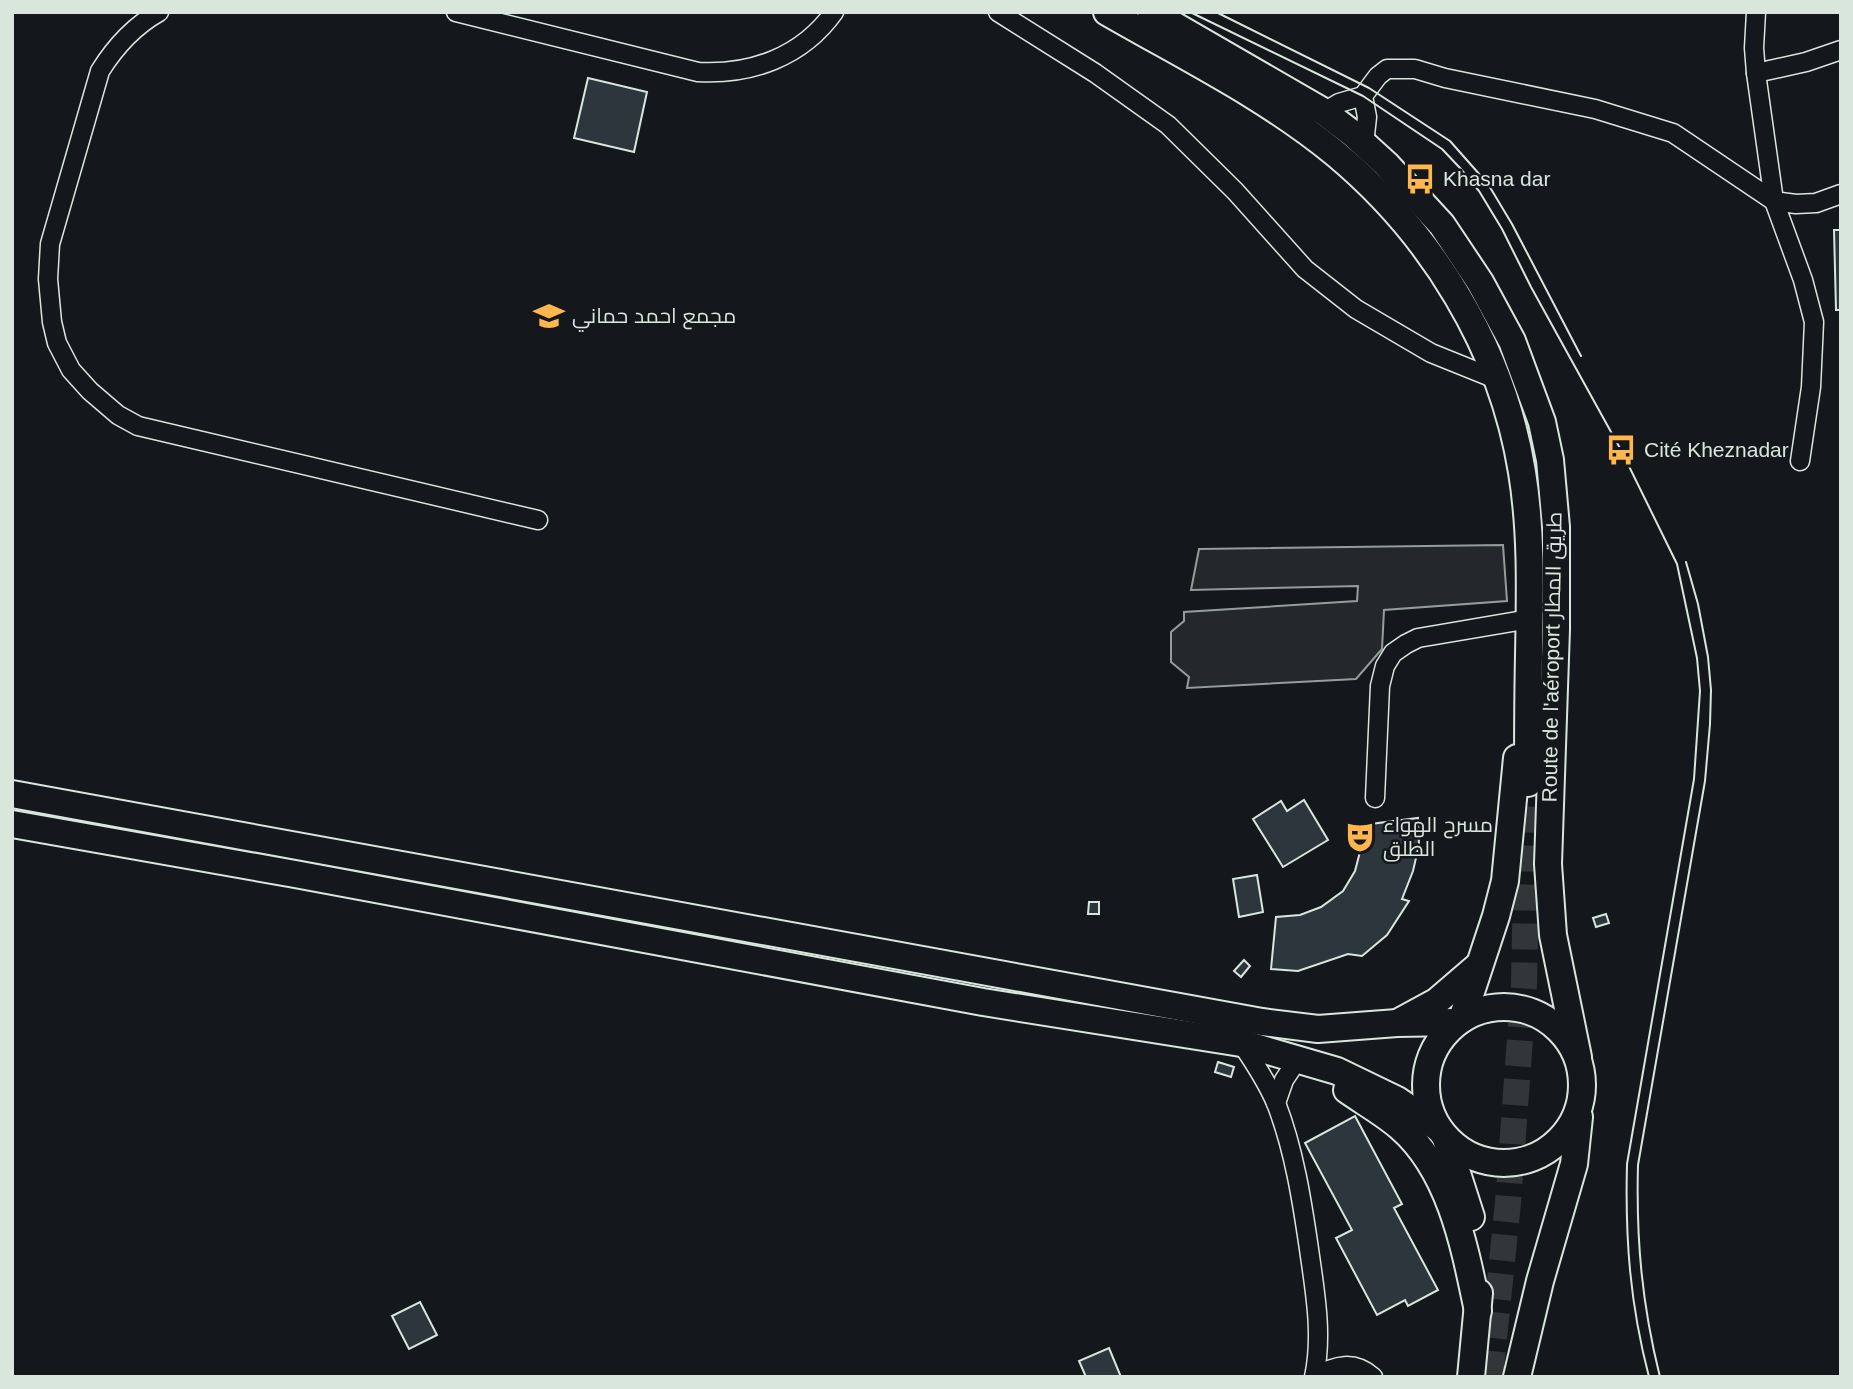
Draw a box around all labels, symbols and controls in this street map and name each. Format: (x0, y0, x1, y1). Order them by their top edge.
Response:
bus stop icon: Khasna dar (1403, 162, 1437, 196)
place label: Khasna dar (1443, 167, 1550, 190)
school or university icon: مجمع احمد حماني (532, 299, 566, 333)
place label: مجمع احمد حماني (572, 304, 736, 332)
bus stop icon: Cité Kheznadar (1604, 433, 1638, 467)
place label: Cité Kheznadar (1644, 438, 1789, 461)
street label: Route de l'aéroport طريق المطار (1537, 511, 1568, 803)
place label: مسرح الهواء الطلق (1383, 813, 1493, 862)
theatre icon: مسرح الهواء الطلق (1343, 820, 1377, 854)

